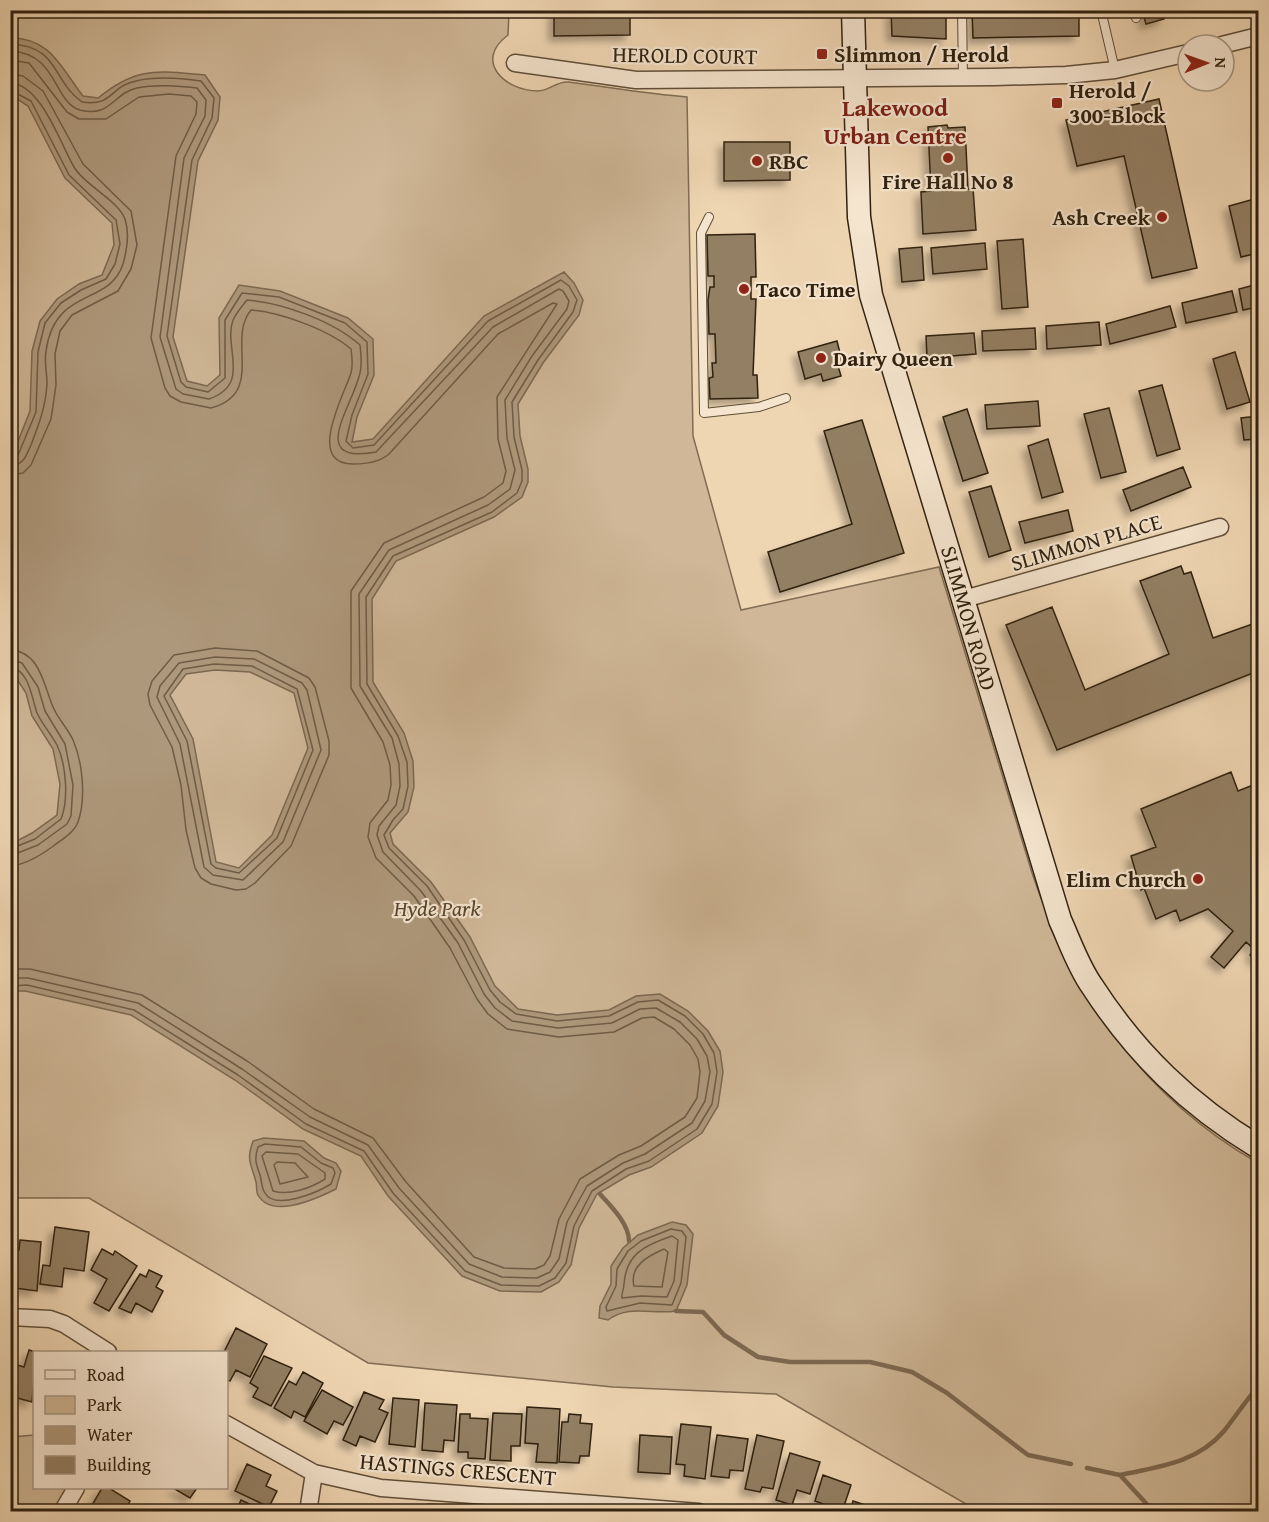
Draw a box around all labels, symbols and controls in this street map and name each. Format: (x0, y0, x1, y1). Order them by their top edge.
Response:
north arrow (1176, 33, 1236, 93)
street label: HEROLD COURT (612, 38, 758, 72)
place label: Slimmon / Herold (834, 38, 1009, 70)
marker: Slimmon / Herold (815, 47, 829, 61)
text: N (1209, 57, 1233, 69)
place label: Herold / 300-Block (1069, 74, 1166, 131)
district label: Lakewood Urban Centre (823, 90, 967, 153)
marker: Herold / 300-Block (1050, 96, 1064, 110)
place label: RBC (769, 145, 809, 177)
marker: Fire Hall No 8 (941, 151, 955, 165)
marker: RBC (750, 154, 764, 168)
place label: Fire Hall No 8 (882, 165, 1014, 197)
place label: Ash Creek (1052, 201, 1150, 233)
marker: Ash Creek (1155, 210, 1169, 224)
place label: Taco Time (756, 273, 856, 305)
marker: Taco Time (737, 282, 751, 296)
place label: Dairy Queen (833, 342, 953, 374)
marker: Dairy Queen (814, 351, 828, 365)
street label: SLIMMON PLACE (1007, 505, 1165, 579)
street label: SLIMMON ROAD (933, 542, 1005, 694)
place label: Elim Church (1066, 863, 1186, 895)
marker: Elim Church (1191, 872, 1205, 886)
park label: Hyde Park (393, 892, 481, 924)
legend (33, 1351, 228, 1489)
text: Road (87, 1361, 125, 1388)
text: Park (87, 1391, 123, 1418)
text: Water (87, 1421, 133, 1448)
street label: HASTINGS CRESCENT (358, 1444, 558, 1494)
text: Building (87, 1451, 151, 1478)

